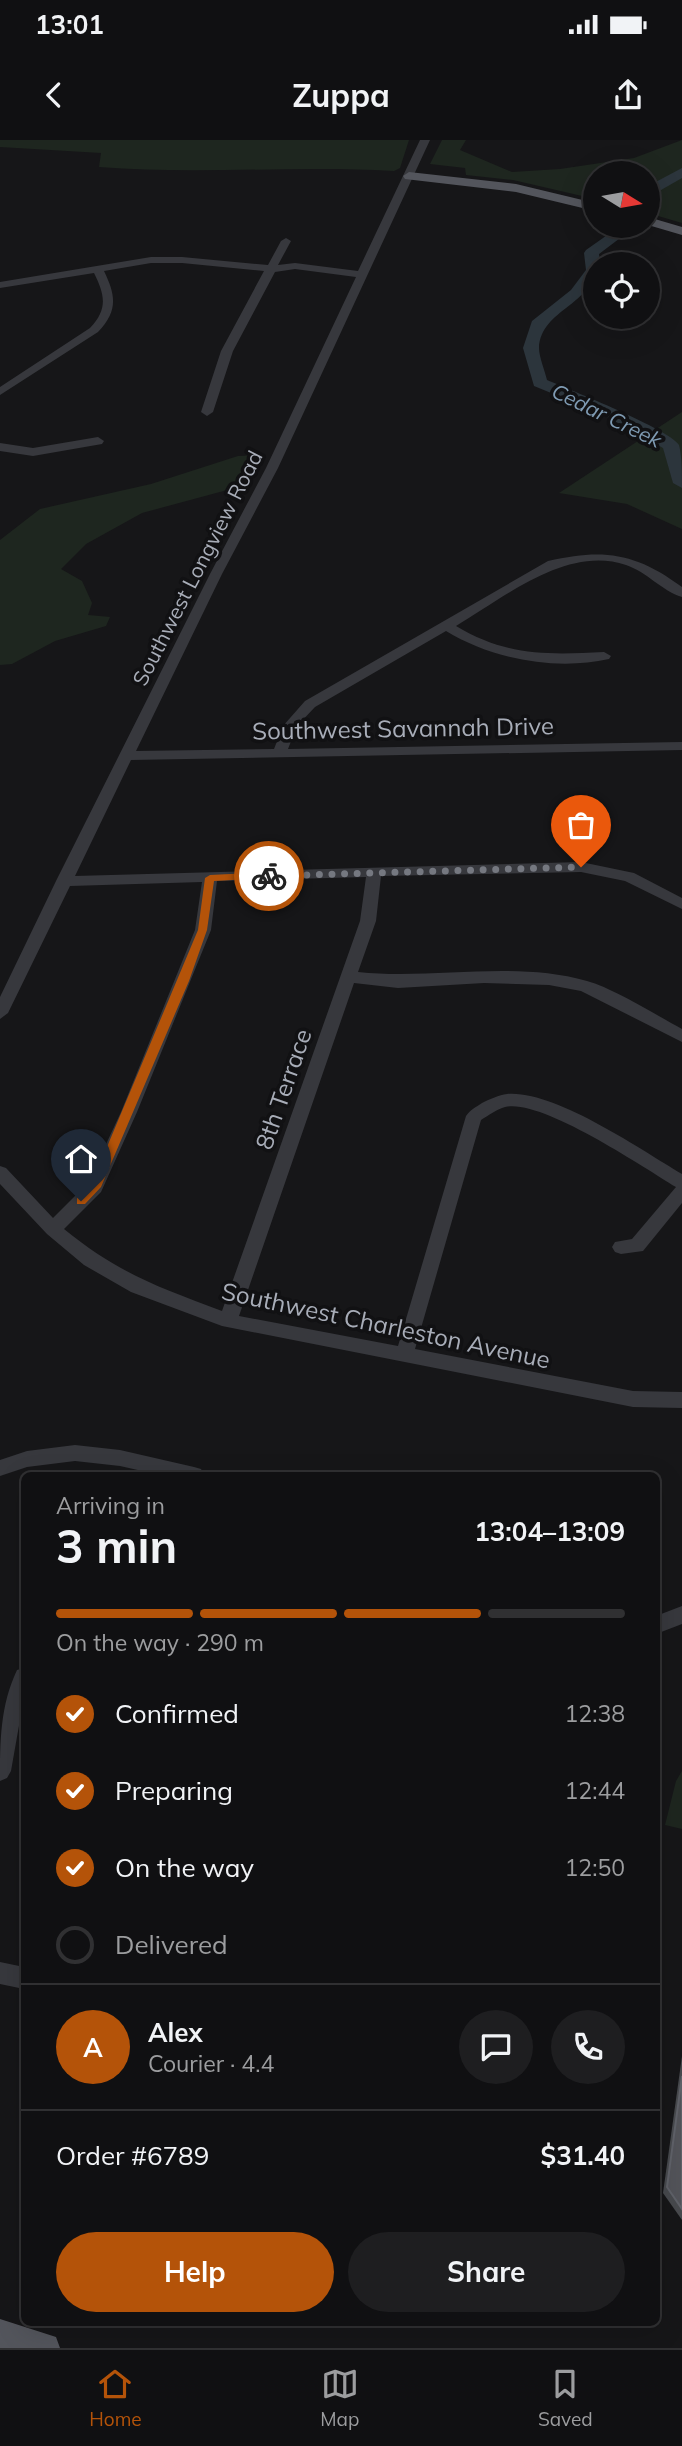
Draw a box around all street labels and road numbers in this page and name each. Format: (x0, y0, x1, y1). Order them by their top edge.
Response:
street label: Southwest Longview Road (126, 446, 268, 690)
street label: Southwest Savannah Drive (252, 710, 554, 746)
street label: 8th Terrace (248, 1025, 318, 1153)
street label: Southwest Charleston Avenue (219, 1275, 553, 1375)

